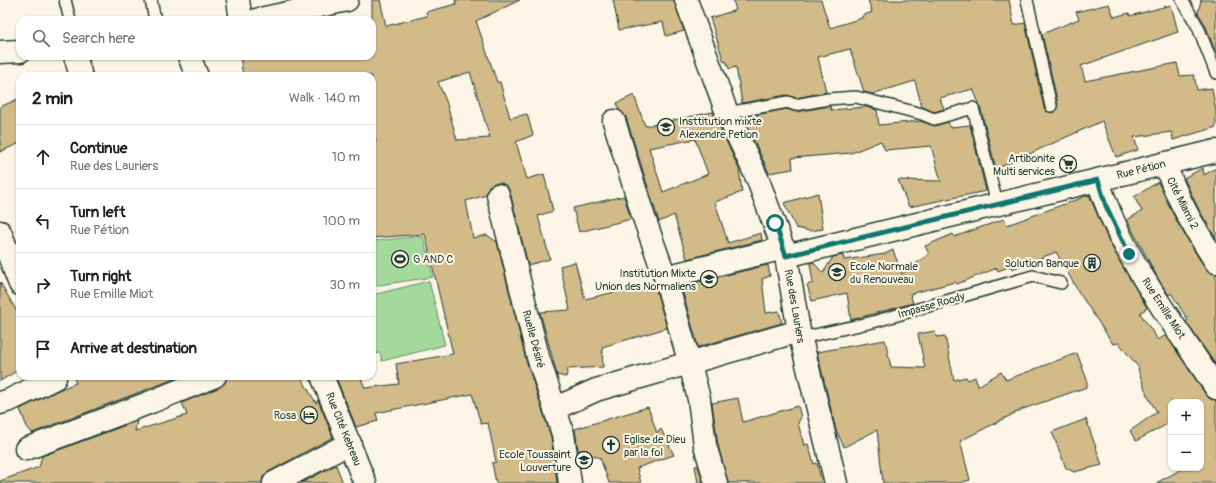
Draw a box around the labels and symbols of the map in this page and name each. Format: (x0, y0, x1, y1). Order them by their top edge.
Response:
place label: Insttitution mixte Alexendre Petion (679, 115, 762, 141)
school or university icon: Insttitution mixte Alexendre Petion (656, 117, 676, 137)
place label: Artibonite Multi services (993, 152, 1056, 178)
supermarket icon: Artibonite Multi services (1058, 154, 1078, 174)
street label: Rue Pétion (1115, 157, 1167, 182)
street label: Cité Miami 2 (1164, 175, 1201, 231)
route start (766, 214, 784, 232)
route end (1120, 245, 1138, 263)
sports icon: G AND C (390, 249, 410, 269)
place label: G AND C (413, 253, 454, 266)
building icon: Solution Banque (1082, 253, 1102, 273)
place label: Solution Banque (1004, 257, 1080, 270)
place label: Ecole Normale du Renouveau (850, 260, 918, 286)
school or university icon: Ecole Normale du Renouveau (827, 262, 847, 282)
place label: Institution Mixte Union des Normaliens (595, 267, 697, 293)
street label: Rue des Lauriers (782, 268, 807, 344)
school or university icon: Institution Mixte Union des Normaliens (699, 269, 719, 289)
street label: Rue Emille Miot (1139, 275, 1189, 342)
street label: Impasse Roody (896, 290, 966, 321)
street label: Ruelle Désiré (520, 309, 548, 370)
street label: Rue Cité Kebreau (323, 391, 364, 468)
hotel icon: Rosa (299, 405, 319, 425)
place label: Rosa (274, 409, 296, 422)
place label: Eglise de Dieu par la fol (624, 433, 686, 459)
church icon: Eglise de Dieu par la fol (601, 435, 621, 455)
place label: Ecole Toussaint Louverture (499, 448, 572, 474)
school or university icon: Ecole Toussaint Louverture (574, 450, 594, 470)

